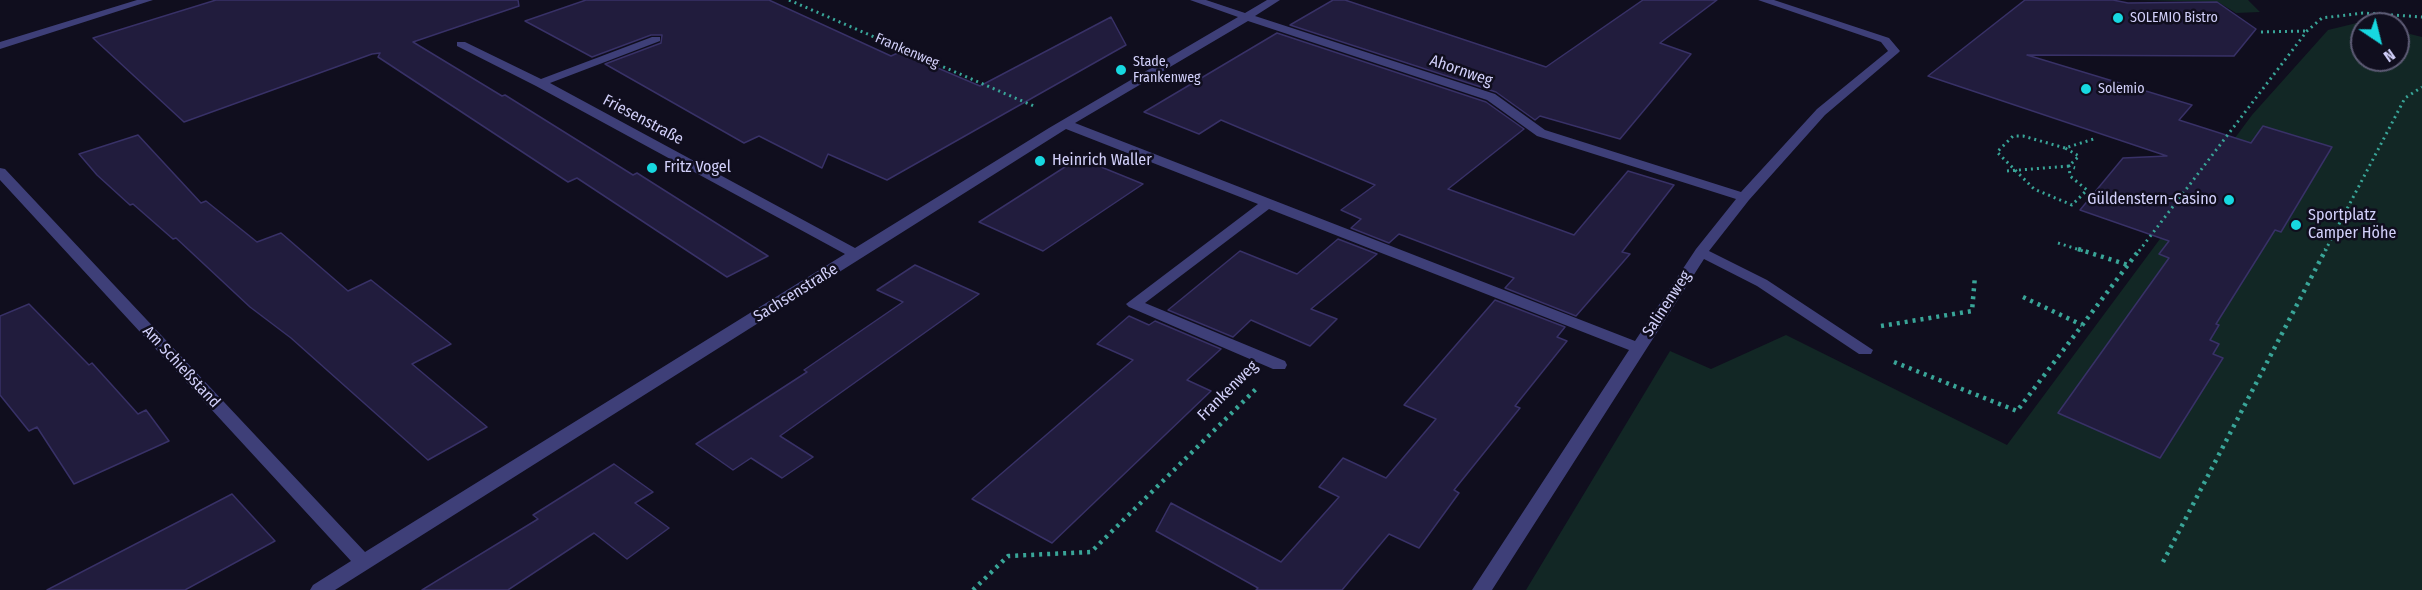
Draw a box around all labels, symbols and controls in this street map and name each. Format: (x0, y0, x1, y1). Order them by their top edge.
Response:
place label: SOLEMIO Bistro (2130, 10, 2218, 26)
marker: SOLEMIO Bistro (2111, 11, 2125, 25)
north arrow (2350, 12, 2410, 72)
street label: Frankenweg (873, 30, 941, 72)
text: N (2380, 45, 2399, 66)
street label: Ahornweg (1427, 51, 1495, 91)
place label: Stade, Frankenweg (1133, 54, 1201, 86)
marker: Stade, Frankenweg (1114, 63, 1128, 77)
place label: Solemio (2098, 81, 2145, 97)
marker: Solemio (2079, 82, 2093, 96)
street label: Friesenstraße (599, 91, 687, 149)
place label: Heinrich Waller (1052, 151, 1152, 171)
marker: Heinrich Waller (1033, 154, 1047, 168)
place label: Fritz Vogel (664, 158, 731, 178)
marker: Fritz Vogel (645, 161, 659, 175)
place label: Güldenstern-Casino (2087, 190, 2217, 210)
marker: Güldenstern-Casino (2222, 193, 2236, 207)
place label: Sportplatz Camper Höhe (2308, 206, 2396, 244)
marker: Sportplatz Camper Höhe (2289, 218, 2303, 232)
street label: Sachsenstraße (750, 260, 842, 326)
street label: Salinenweg (1639, 268, 1695, 340)
street label: Am Schießstand (138, 322, 224, 412)
street label: Frankenweg (1194, 357, 1262, 425)

